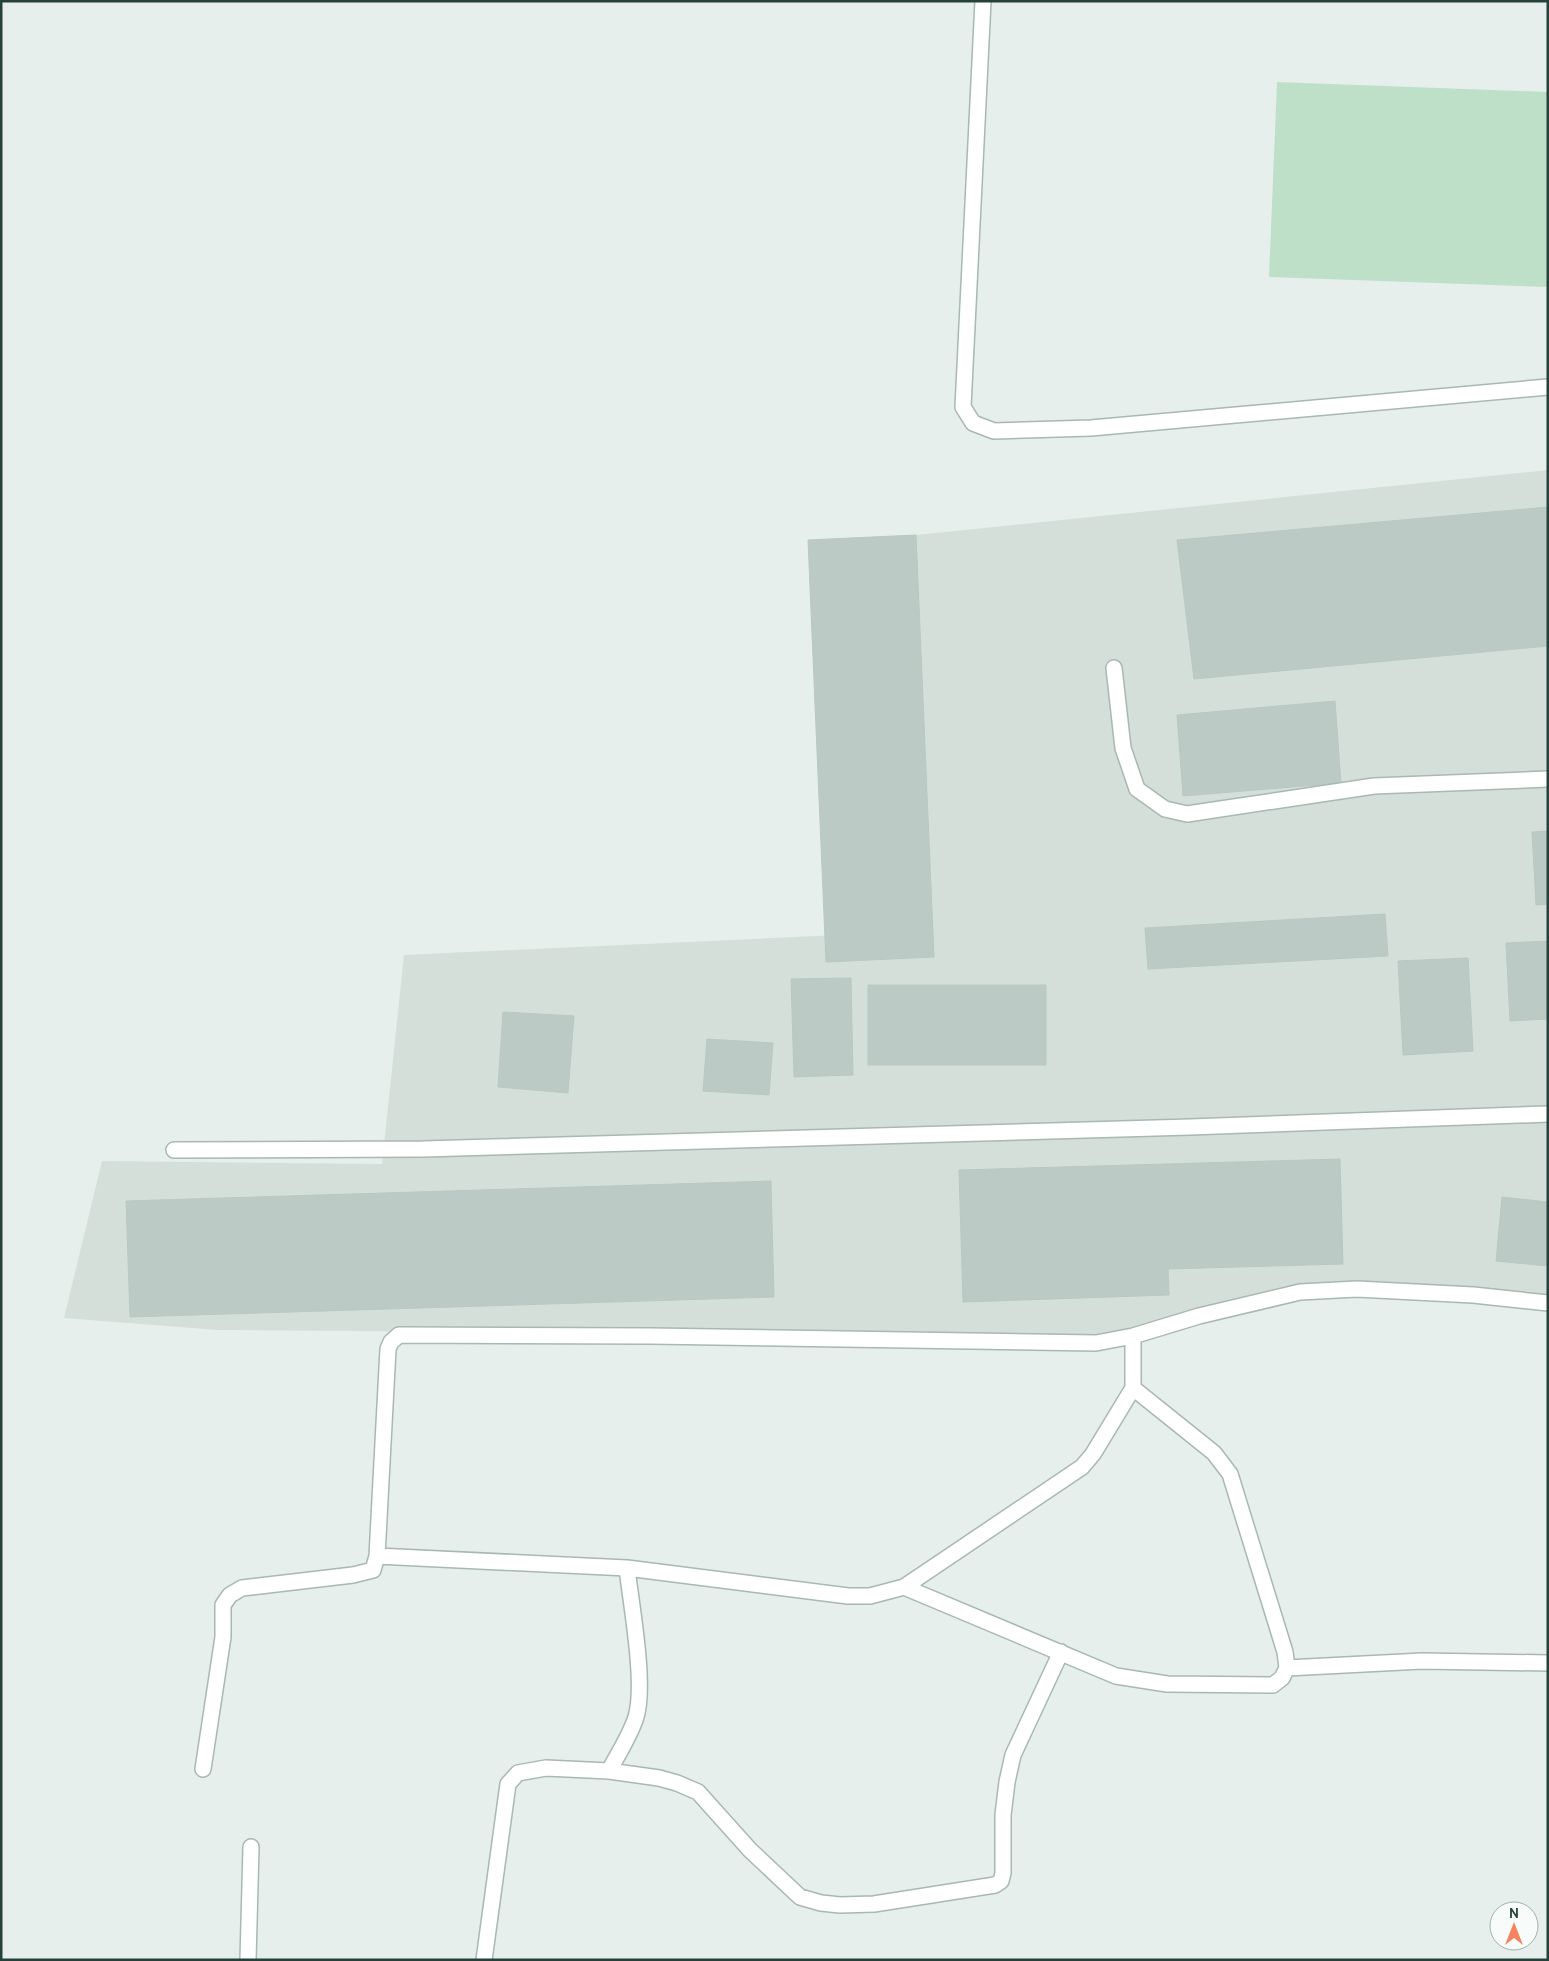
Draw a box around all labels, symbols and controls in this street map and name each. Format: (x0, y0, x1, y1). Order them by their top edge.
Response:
north arrow (1489, 1901, 1539, 1951)
text: N (1509, 1904, 1519, 1922)

